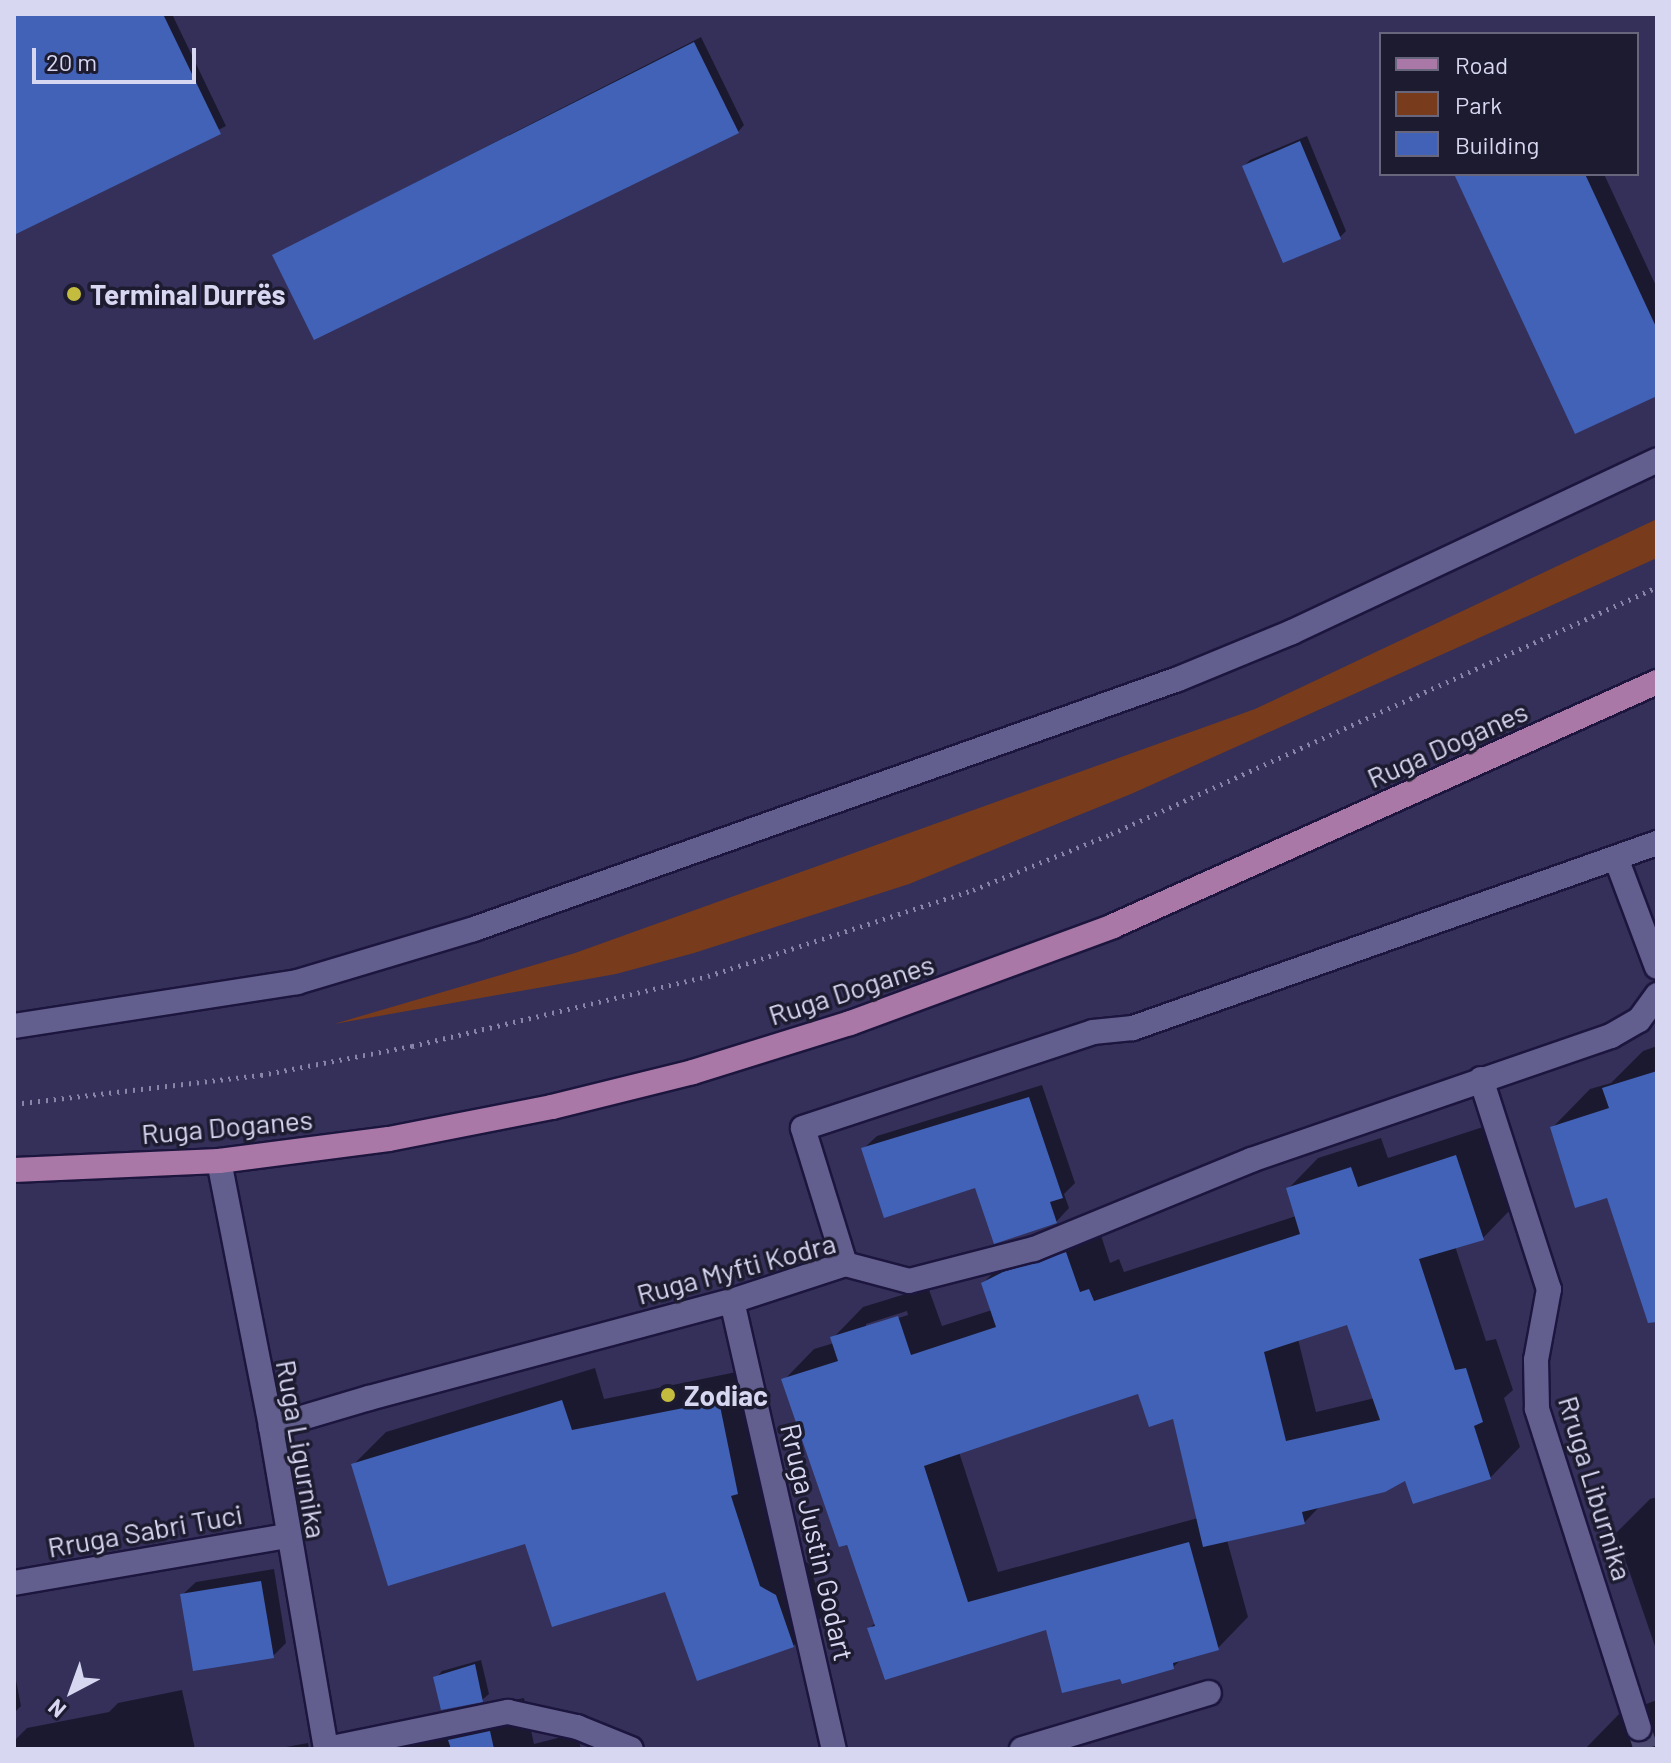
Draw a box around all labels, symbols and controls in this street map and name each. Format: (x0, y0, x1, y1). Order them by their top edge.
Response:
scale bar (36, 32, 200, 82)
legend (1379, 32, 1639, 176)
text: 20 m (46, 47, 97, 76)
text: Road (1455, 50, 1508, 79)
text: Park (1455, 90, 1502, 119)
text: Building (1455, 130, 1539, 159)
place label: Terminal Durrës (90, 277, 286, 311)
marker: Terminal Durrës (65, 285, 83, 303)
street label: Ruga Doganes (1362, 694, 1532, 794)
street label: Ruga Doganes (764, 946, 938, 1032)
street label: Ruga Doganes (140, 1102, 314, 1150)
street label: Ruga Myfti Kodra (633, 1225, 839, 1311)
street label: Ruga Ligurnika (270, 1357, 334, 1541)
place label: Zodiac (684, 1378, 768, 1412)
marker: Zodiac (659, 1386, 677, 1404)
street label: Rruga Liburnika (1552, 1392, 1640, 1584)
street label: Rruga Justin Godart (774, 1420, 862, 1664)
street label: Rruga Sabri Tuci (45, 1496, 245, 1564)
north arrow (32, 1651, 112, 1731)
text: N (42, 1695, 70, 1724)

